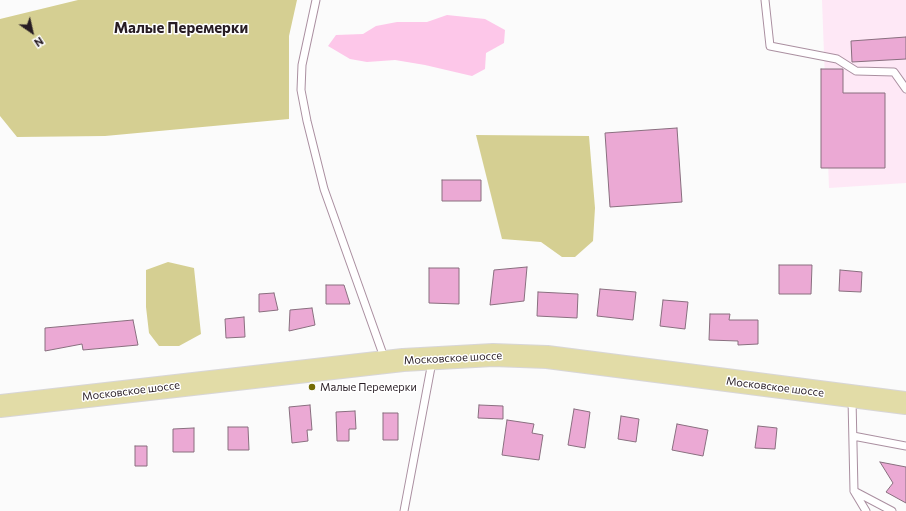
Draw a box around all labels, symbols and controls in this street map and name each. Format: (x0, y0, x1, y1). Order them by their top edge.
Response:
north arrow (12, 12, 52, 52)
district label: Малые Перемерки (114, 19, 248, 37)
text: N (32, 35, 46, 50)
street label: Московское шоссе (403, 349, 503, 367)
street label: Московское шоссе (725, 374, 825, 400)
street label: Московское шоссе (81, 378, 181, 404)
place label: Малые Перемерки (320, 380, 417, 394)
marker: Малые Перемерки (307, 382, 317, 392)

